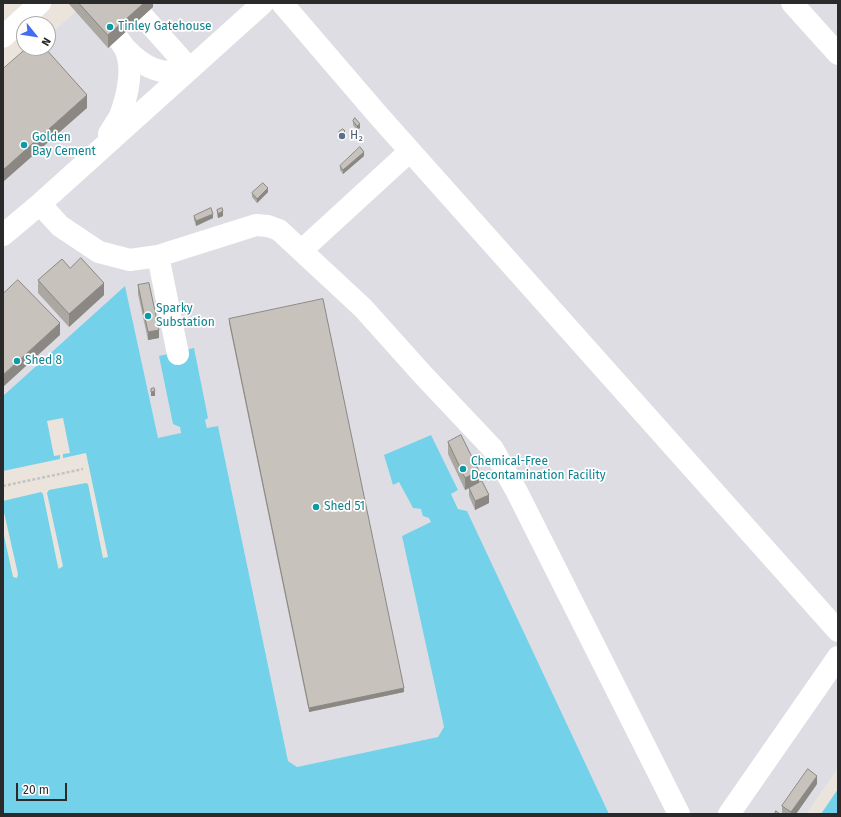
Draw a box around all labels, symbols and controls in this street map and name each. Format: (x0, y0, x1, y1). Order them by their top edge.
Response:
north arrow (16, 16, 56, 56)
place label: Tinley Gatehouse (118, 20, 212, 34)
marker: Tinley Gatehouse (105, 22, 115, 32)
text: N (39, 35, 53, 48)
place label: H₂ (350, 129, 363, 143)
place label: Golden Bay Cement (32, 131, 96, 159)
marker: H₂ (337, 131, 347, 141)
marker: Golden Bay Cement (19, 140, 29, 150)
place label: Sparky Substation (156, 302, 215, 330)
marker: Sparky Substation (143, 311, 153, 321)
place label: Shed 8 (25, 354, 62, 368)
marker: Shed 8 (12, 356, 22, 366)
place label: Chemical-Free Decontamination Facility (471, 455, 606, 483)
marker: Chemical-Free Decontamination Facility (458, 464, 468, 474)
place label: Shed 51 (324, 500, 365, 514)
marker: Shed 51 (311, 502, 321, 512)
scale bar (18, 775, 69, 801)
text: 20 m (23, 783, 49, 797)

